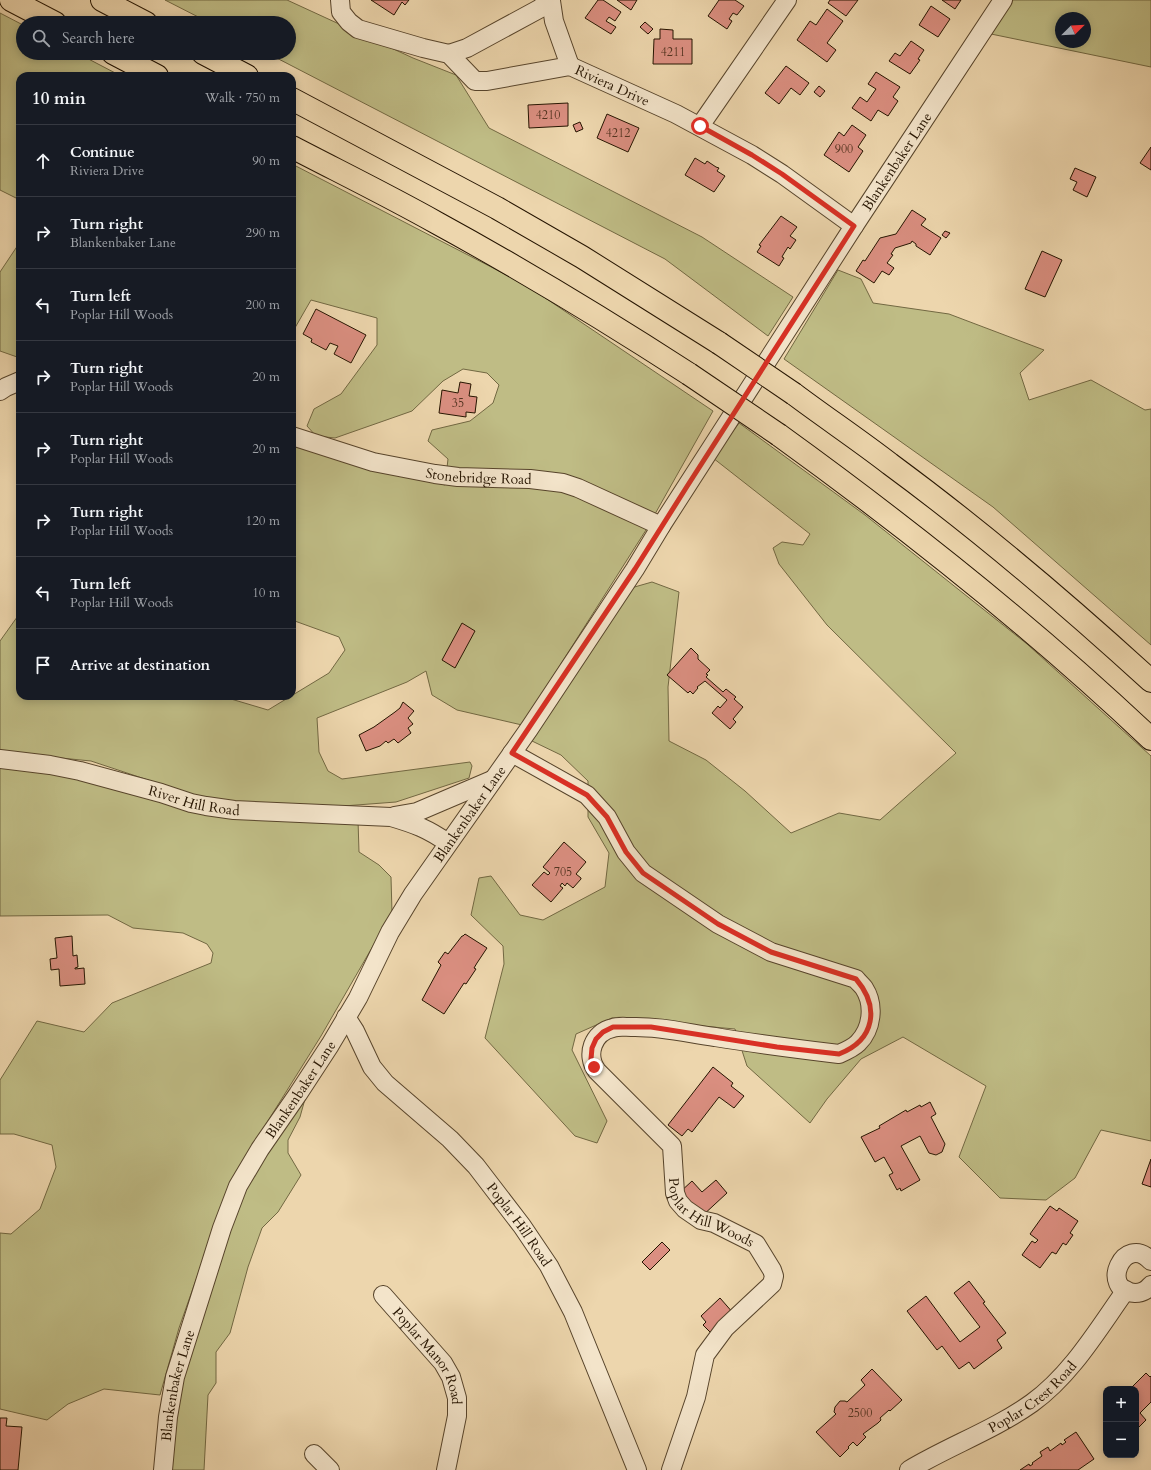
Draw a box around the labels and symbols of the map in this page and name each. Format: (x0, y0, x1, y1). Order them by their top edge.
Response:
north arrow (1055, 12, 1091, 48)
house number: 4211 (661, 44, 685, 60)
street label: Riviera Drive (572, 60, 653, 110)
house number: 4210 (536, 107, 560, 123)
street label: Blankenbaker Lane (857, 108, 936, 214)
route start (691, 117, 709, 135)
house number: 4212 (606, 125, 630, 141)
house number: 900 (835, 141, 853, 157)
house number: 35 (452, 395, 464, 411)
street label: Stonebridge Road (424, 463, 532, 489)
street label: Blankenbaker Lane (429, 762, 510, 866)
street label: River Hill Road (146, 781, 241, 820)
house number: 705 (554, 864, 572, 880)
street label: Blankenbaker Lane (261, 1037, 340, 1142)
route end (585, 1058, 603, 1076)
street label: Poplar Hill Woods (665, 1177, 758, 1251)
street label: Poplar Hill Road (483, 1179, 556, 1270)
street label: Poplar Manor Road (388, 1303, 467, 1405)
street label: Blankenbaker Lane (156, 1327, 199, 1442)
street label: Poplar Crest Road (985, 1357, 1081, 1437)
house number: 2500 (848, 1405, 872, 1421)

